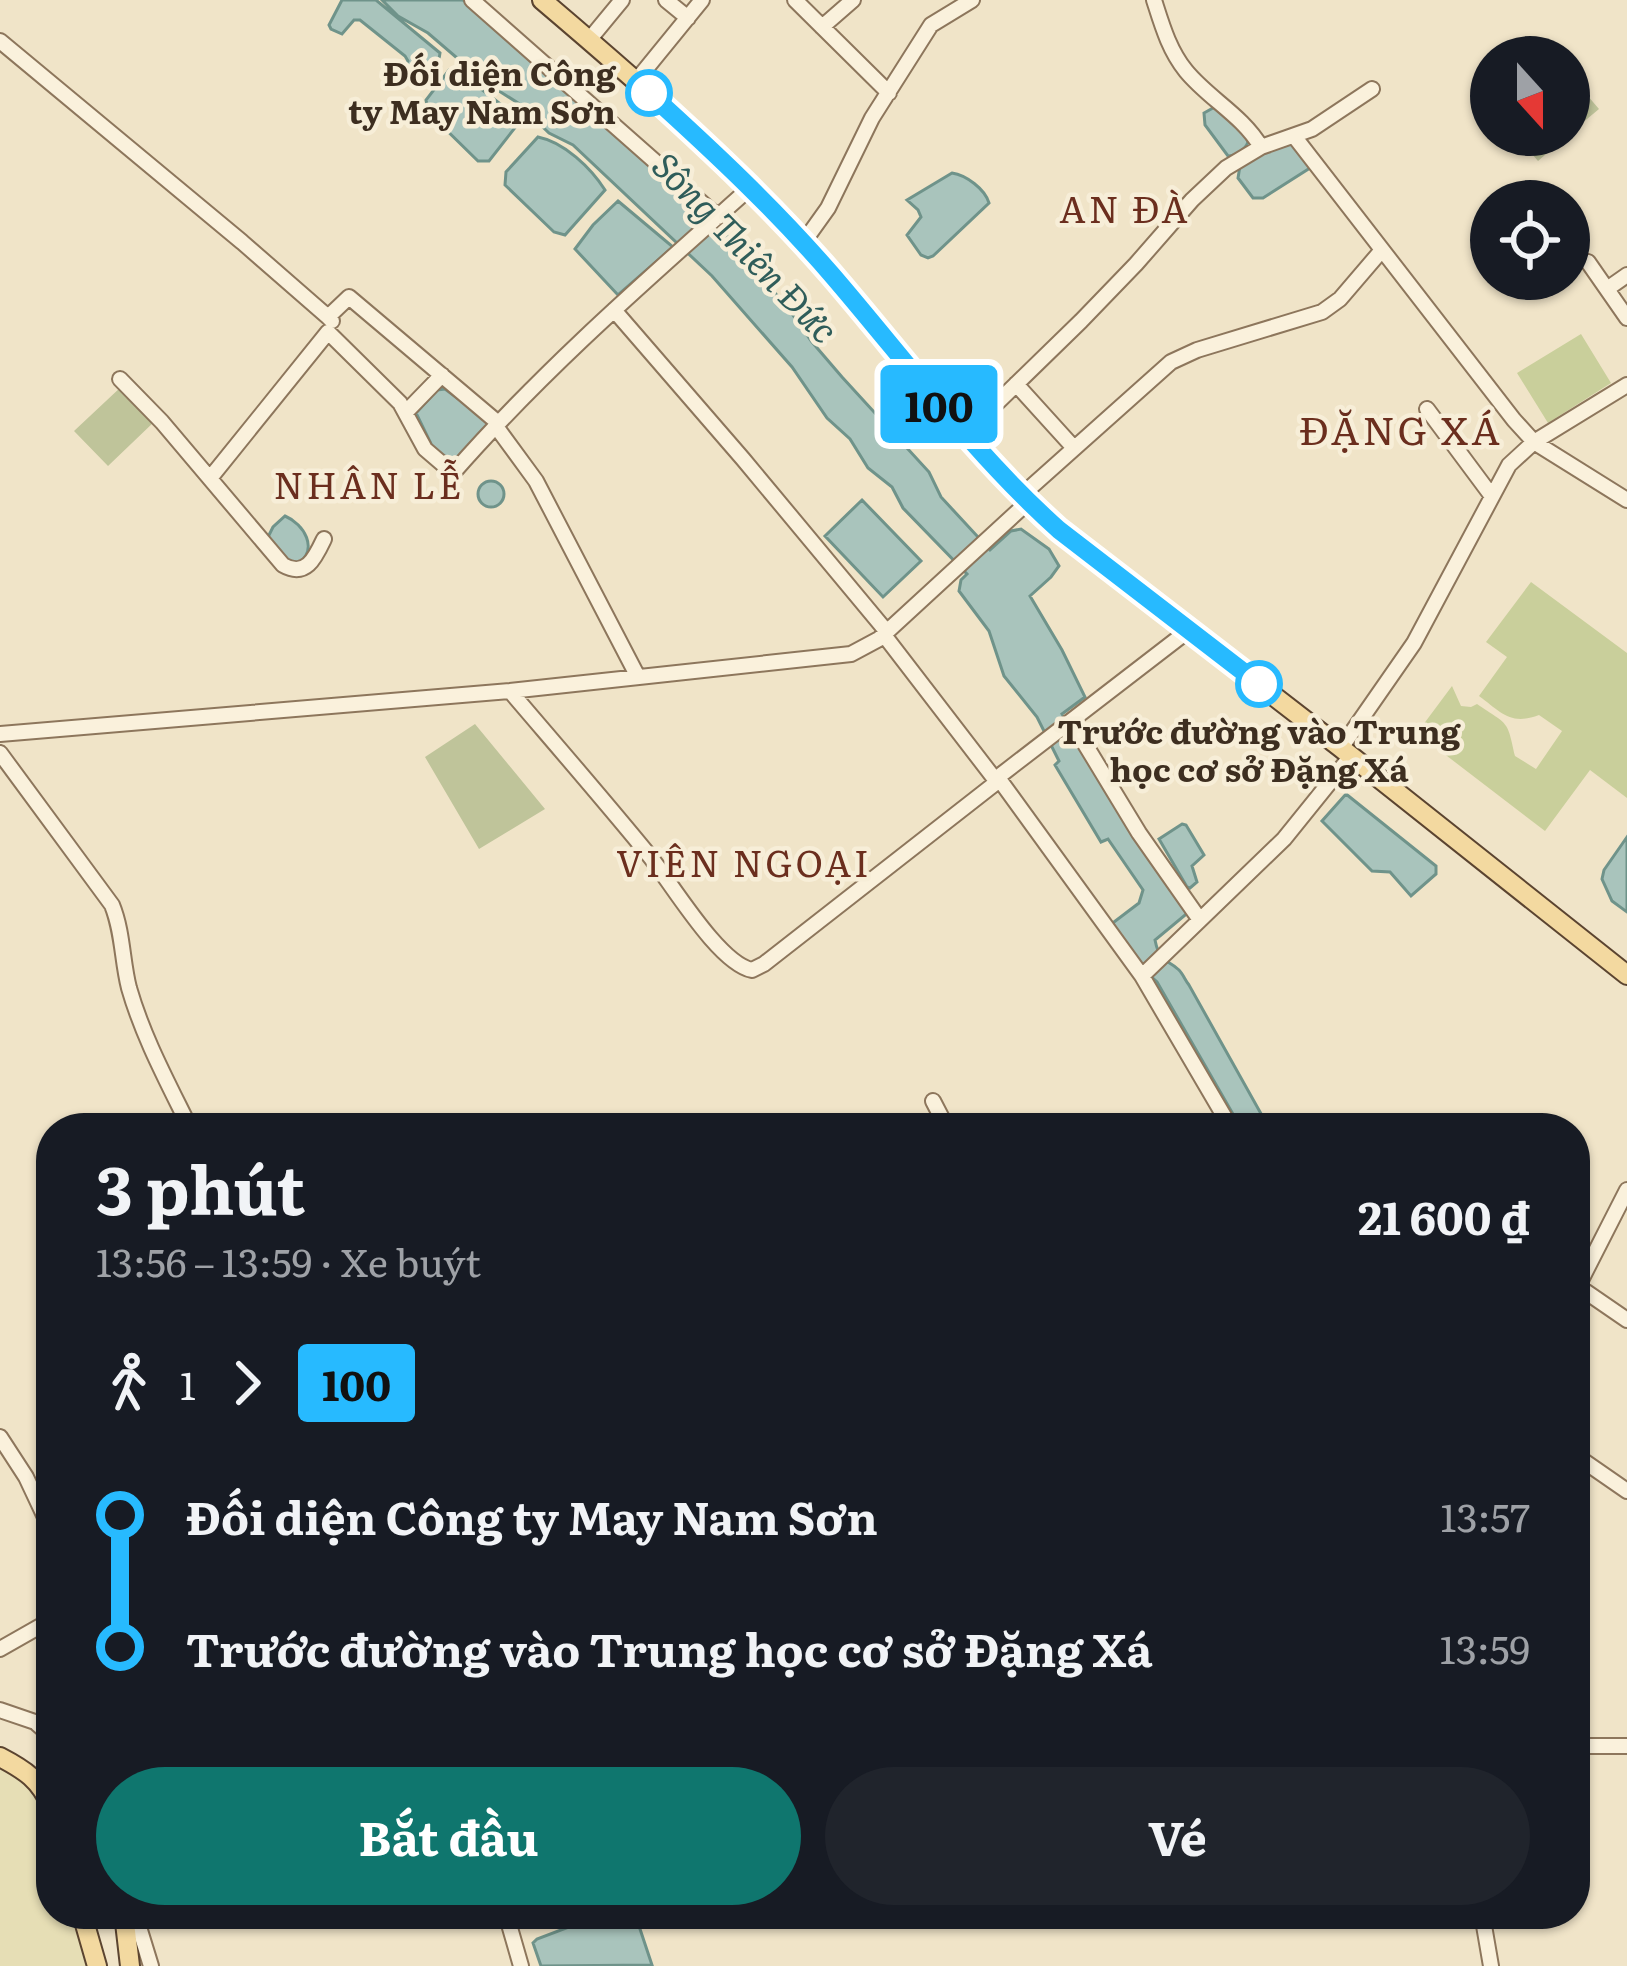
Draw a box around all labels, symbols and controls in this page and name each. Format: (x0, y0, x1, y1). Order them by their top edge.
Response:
north arrow (1470, 36, 1590, 156)
map controls (1470, 36, 1590, 300)
place label: Đối diện Công ty May Nam Sơn (348, 47, 617, 134)
marker: Đối diện Công ty May Nam Sơn (627, 71, 671, 115)
water label: Sông Thiên Đức (642, 139, 852, 354)
button: locate (1470, 180, 1590, 300)
district label: AN ĐÀ (1059, 181, 1191, 234)
line badge: 100 (870, 365, 1008, 443)
text: 100 (904, 373, 974, 435)
district label: ĐẶNG XÁ (1299, 399, 1503, 457)
district label: NHÂN LỄ (274, 457, 464, 510)
marker: Trước đường vào Trung học cơ sở Đặng Xá (1237, 662, 1281, 706)
place label: Trước đường vào Trung học cơ sở Đặng Xá (1057, 705, 1462, 792)
district label: VIÊN NGOẠI (616, 835, 872, 888)
text: 3 phút (96, 1137, 305, 1235)
text: 21 600 ₫ (1358, 1182, 1530, 1249)
text: 13:56 – 13:59 · Xe buýt (96, 1231, 481, 1289)
icon: walk (96, 1350, 162, 1416)
icon: forward (214, 1350, 280, 1416)
text: 100 (322, 1352, 391, 1414)
text: 1 (180, 1354, 196, 1412)
text: Đối diện Công ty May Nam Sơn (186, 1482, 878, 1549)
text: 13:57 (1441, 1486, 1530, 1544)
text: Trước đường vào Trung học cơ sở Đặng Xá (186, 1614, 1152, 1681)
text: 13:59 (1440, 1618, 1530, 1676)
button: Bắt đầu (96, 1767, 801, 1905)
button: Vé (825, 1767, 1530, 1905)

